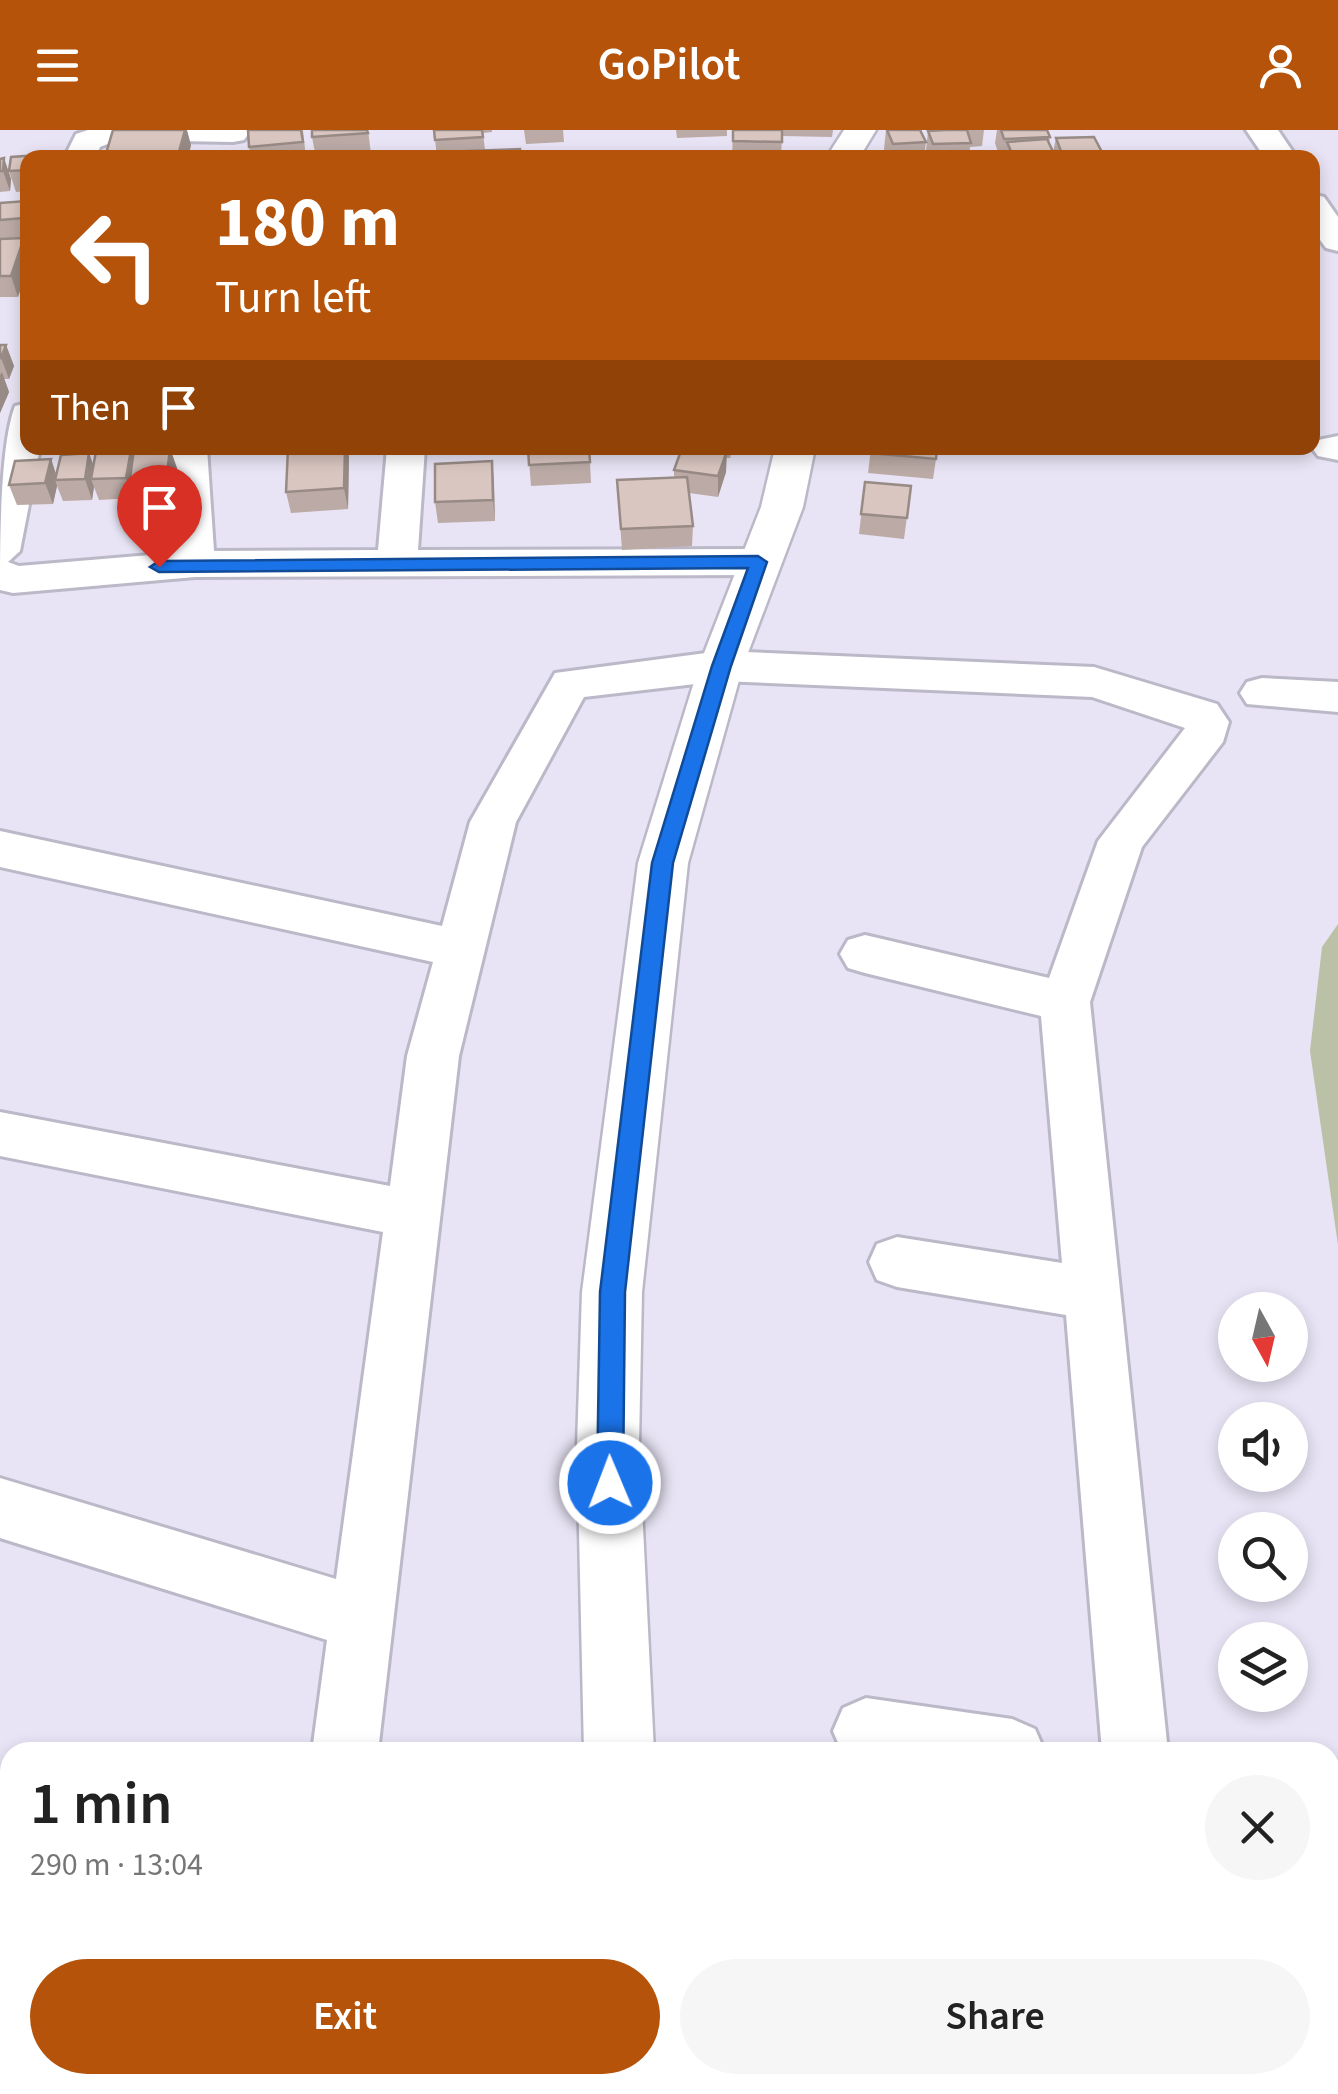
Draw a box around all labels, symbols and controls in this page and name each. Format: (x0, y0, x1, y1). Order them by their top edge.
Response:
text: GoPilot (597, 33, 741, 97)
icon: menu (30, 38, 85, 93)
icon: person (1253, 38, 1308, 93)
text: 180 m (215, 173, 400, 273)
icon: left (50, 190, 180, 320)
text: Turn left (215, 266, 371, 330)
icon: arrive (151, 380, 206, 435)
text: Then (50, 381, 131, 435)
pin (117, 465, 202, 568)
icon: arrive (132, 480, 187, 535)
north arrow (1218, 1292, 1308, 1382)
map controls (1218, 1292, 1308, 1712)
button: sound (1218, 1402, 1308, 1492)
position arrow (558, 1431, 662, 1535)
button: search (1218, 1512, 1308, 1602)
button: layers (1218, 1622, 1308, 1712)
text: 1 min (30, 1762, 173, 1847)
button: close (1205, 1775, 1310, 1880)
text: 290 m · 13:04 (30, 1842, 203, 1888)
button: Exit (30, 1959, 660, 2074)
button: Share (680, 1959, 1310, 2074)

